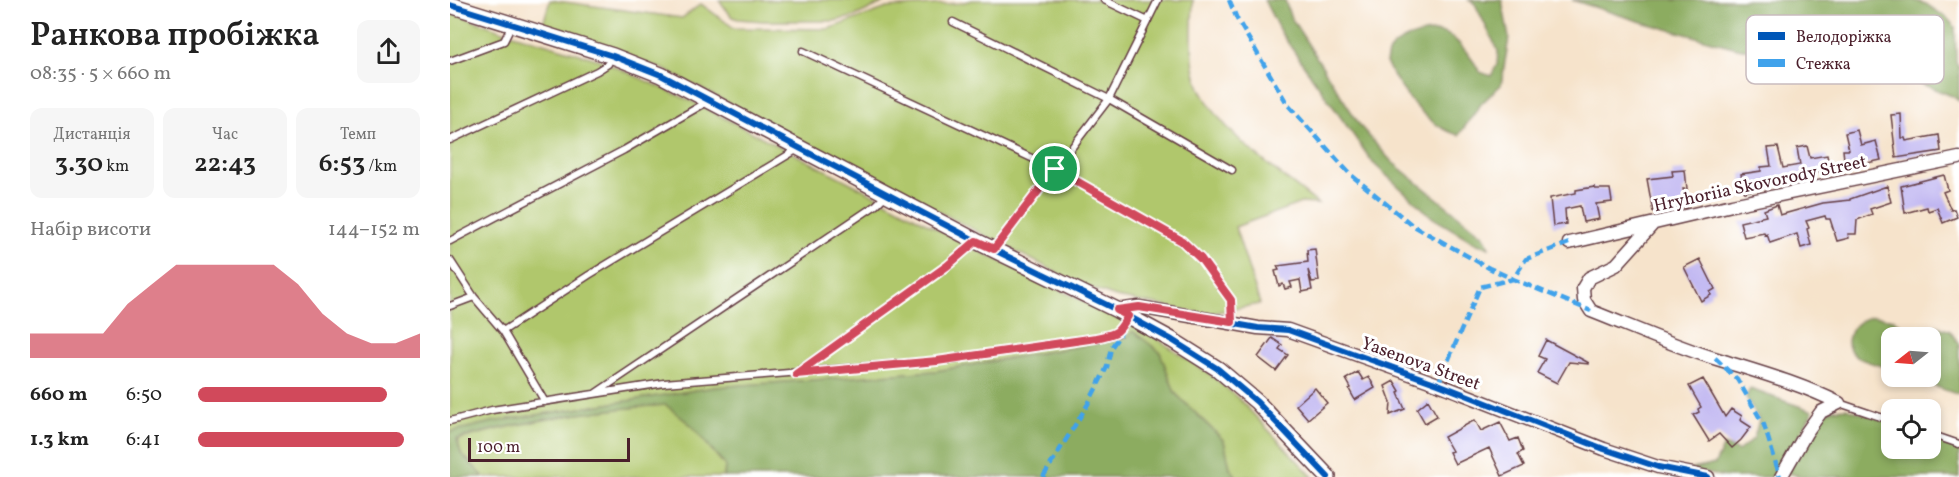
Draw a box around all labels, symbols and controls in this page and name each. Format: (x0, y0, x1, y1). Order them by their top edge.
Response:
text: Ранкова пробіжка (30, 14, 320, 60)
legend (1746, 15, 1944, 84)
button: share (357, 20, 420, 83)
text: Велодоріжка (1796, 27, 1892, 49)
text: Стежка (1796, 54, 1851, 76)
text: 08:35 · 5 × 660 m (30, 60, 171, 88)
text: Дистанція (53, 124, 131, 146)
text: Час (212, 124, 238, 146)
text: Темп (340, 124, 376, 146)
pin (1029, 143, 1080, 194)
text: 3.30 (55, 146, 103, 182)
text: 22:43 (194, 146, 256, 182)
text: 6:53 (319, 146, 365, 182)
street label: Hryhoriia Skovorody Street (1652, 150, 1869, 219)
icon: arrive (1038, 152, 1071, 185)
text: km (103, 156, 129, 178)
text: /km (365, 156, 397, 178)
text: Набір висоти (30, 216, 151, 244)
text: 144–152 m (328, 216, 420, 244)
north arrow (1881, 327, 1941, 387)
map controls (1881, 327, 1941, 459)
street label: Yasenova Street (1358, 331, 1483, 397)
text: 660 m (30, 381, 88, 409)
text: 6:50 (126, 381, 162, 409)
button: locate (1881, 399, 1941, 459)
text: 1.3 km (30, 426, 89, 454)
text: 6:41 (126, 426, 161, 454)
scale bar (468, 435, 630, 462)
text: 100 m (477, 437, 520, 459)

